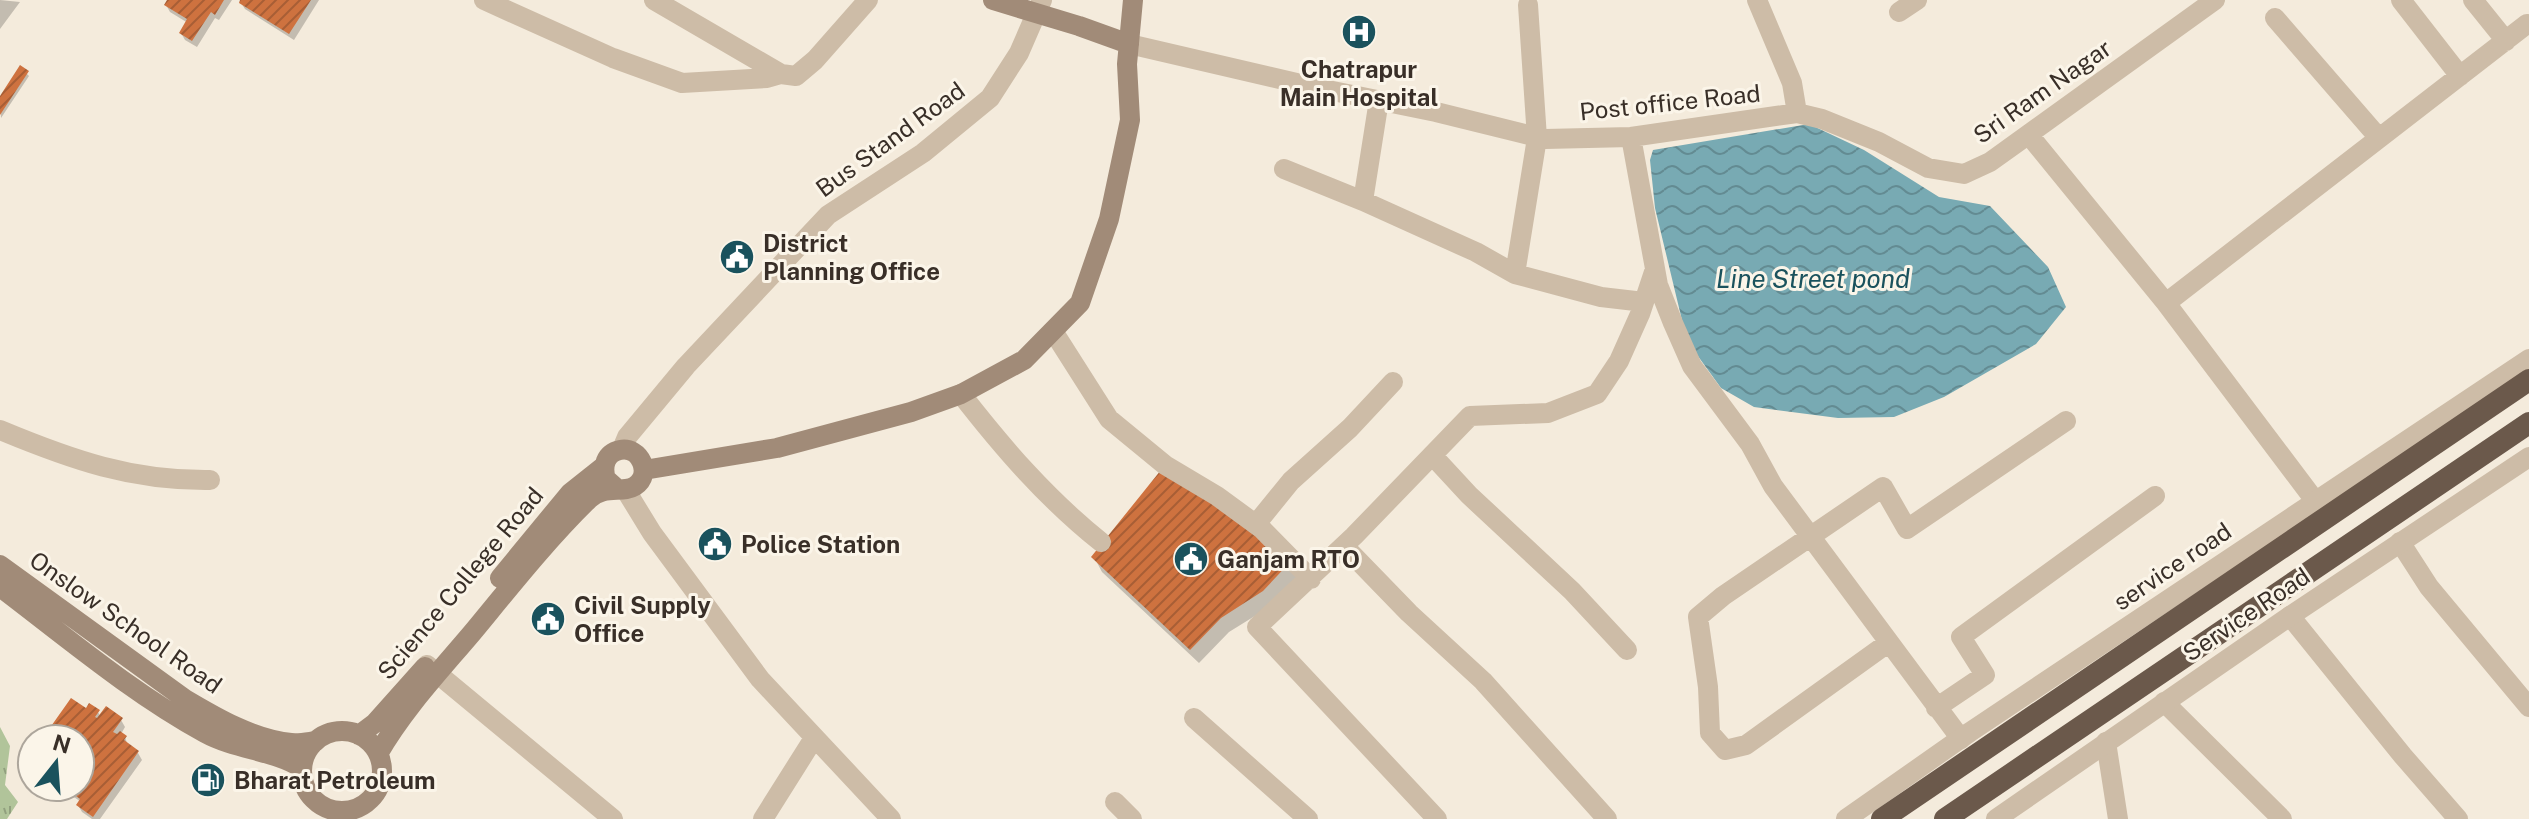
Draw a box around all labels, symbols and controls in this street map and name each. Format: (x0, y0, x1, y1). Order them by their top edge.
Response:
hospital icon: Chatrapur Main Hospital (1340, 13, 1378, 51)
street label: Sri Ram Nagar (1968, 33, 2116, 149)
place label: Chatrapur Main Hospital (1280, 55, 1438, 111)
street label: Bus Stand Road (810, 76, 970, 202)
street label: Post office Road (1578, 79, 1762, 125)
place label: District Planning Office (763, 229, 940, 285)
public building icon: District Planning Office (718, 238, 756, 276)
water label: Line Street pond (1716, 263, 1910, 294)
street label: Science College Road (371, 481, 549, 685)
street label: service road (2108, 516, 2236, 616)
public building icon: Police Station (696, 525, 734, 563)
place label: Police Station (741, 530, 900, 558)
public building icon: Ganjam RTO (1172, 540, 1210, 578)
street label: Onslow School Road (25, 545, 227, 699)
place label: Ganjam RTO (1217, 545, 1360, 573)
street label: Service Road (2177, 561, 2315, 667)
place label: Civil Supply Office (574, 591, 711, 647)
public building icon: Civil Supply Office (529, 600, 567, 638)
north arrow (16, 723, 96, 803)
text: N (50, 729, 74, 759)
fuel station icon: Bharat Petroleum (189, 761, 227, 799)
place label: Bharat Petroleum (234, 766, 435, 794)

